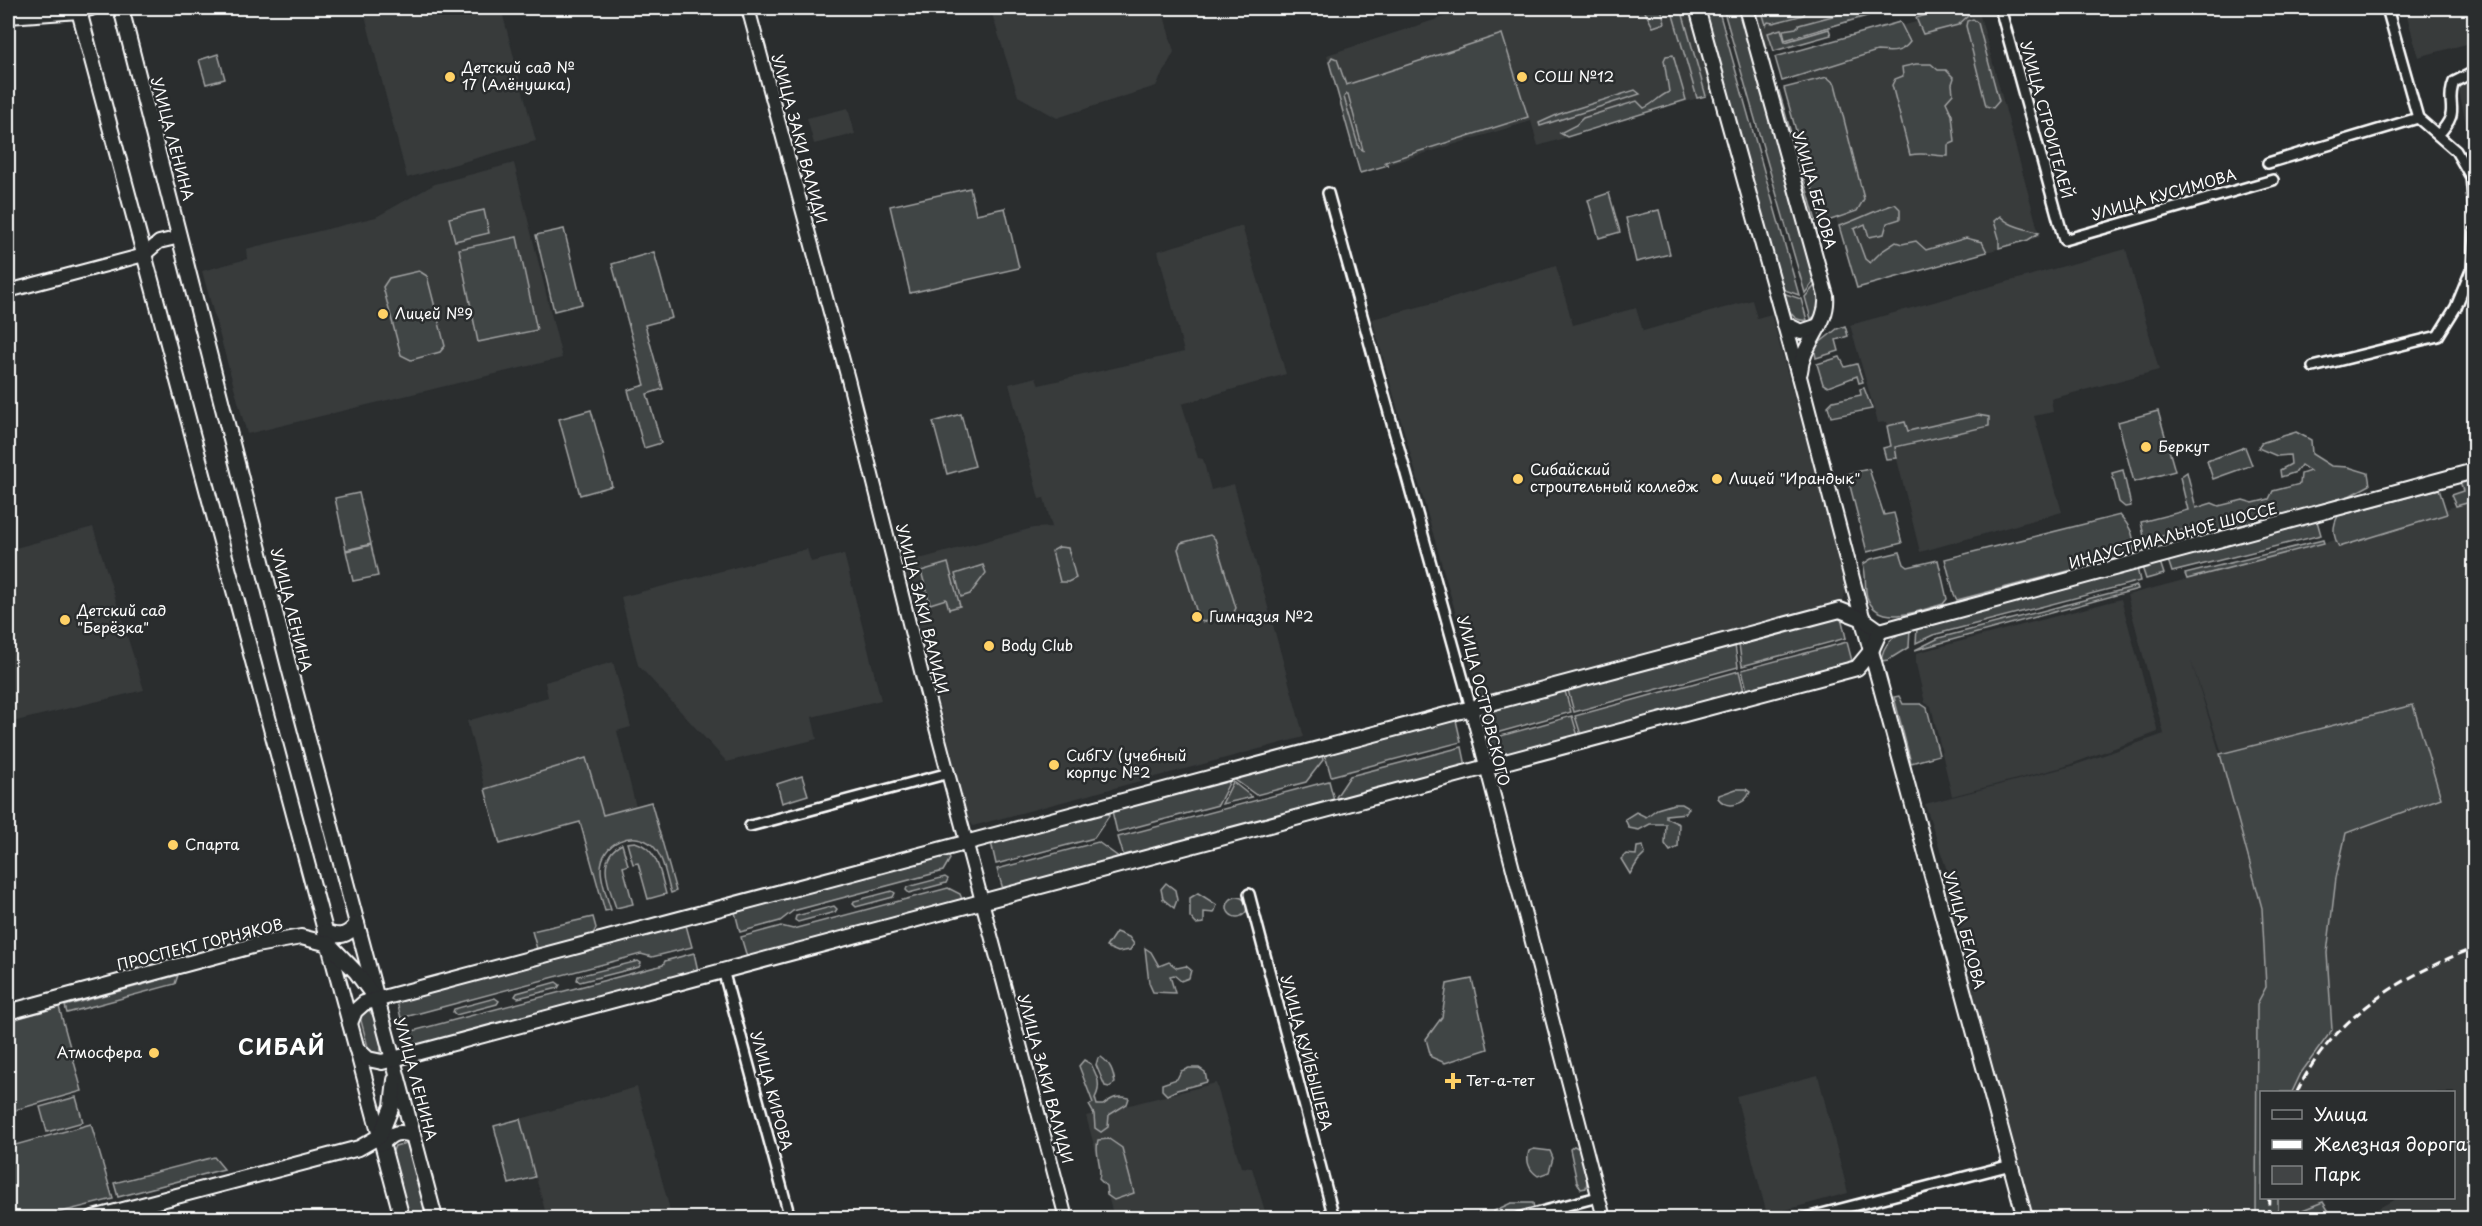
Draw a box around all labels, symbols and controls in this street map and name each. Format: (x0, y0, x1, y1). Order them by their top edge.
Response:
street label: УЛИЦА СТРОИТЕЛЕЙ (2015, 38, 2080, 201)
street label: УЛИЦА ЗАКИ ВАЛИДИ (767, 51, 834, 226)
place label: Детский сад № 17 (Алёнушка) (461, 55, 575, 95)
place label: СОШ №12 (1534, 64, 1614, 87)
marker: Детский сад № 17 (Алёнушка) (443, 70, 457, 84)
marker: СОШ №12 (1515, 70, 1529, 84)
street label: УЛИЦА ЛЕНИНА (146, 74, 201, 203)
street label: УЛИЦА БЕЛОВА (1788, 128, 1843, 251)
street label: УЛИЦА КУСИМОВА (2089, 162, 2239, 225)
place label: Лицей №9 (395, 301, 473, 324)
marker: Лицей №9 (376, 307, 390, 321)
place label: Беркут (2158, 434, 2210, 457)
marker: Беркут (2139, 440, 2153, 454)
place label: Сибайский строительный колледж (1530, 457, 1699, 497)
place label: Лицей "Ирандык" (1729, 466, 1860, 489)
marker: Сибайский строительный колледж (1511, 472, 1525, 486)
marker: Лицей "Ирандык" (1710, 472, 1724, 486)
street label: ИНДУСТРИАЛЬНОЕ ШОССЕ (2066, 496, 2279, 574)
street label: УЛИЦА ЗАКИ ВАЛИДИ (891, 521, 956, 696)
street label: УЛИЦА ЛЕНИНА (266, 545, 319, 674)
place label: Детский сад "Берёзка" (76, 598, 166, 638)
place label: Гимназия №2 (1209, 604, 1314, 627)
marker: Гимназия №2 (1190, 610, 1204, 624)
marker: Детский сад "Берёзка" (58, 613, 72, 627)
street label: УЛИЦА ОСТРОВСКОГО (1452, 613, 1517, 788)
place label: Body Club (1001, 633, 1073, 656)
marker: Body Club (982, 639, 996, 653)
place label: СибГУ (учебный корпус №2 (1066, 743, 1187, 783)
marker: СибГУ (учебный корпус №2 (1047, 758, 1061, 772)
place label: Спарта (185, 832, 240, 855)
marker: Спарта (166, 838, 180, 852)
street label: УЛИЦА БЕЛОВА (1939, 868, 1992, 992)
street label: ПРОСПЕКТ ГОРНЯКОВ (114, 912, 285, 975)
street label: УЛИЦА КУЙБЫШЕВА (1276, 972, 1339, 1133)
street label: УЛИЦА ЗАКИ ВАЛИДИ (1013, 991, 1080, 1166)
street label: УЛИЦА ЛЕНИНА (389, 1014, 444, 1143)
street label: УЛИЦА КИРОВА (745, 1028, 799, 1153)
district label: СИБАЙ (238, 1030, 326, 1062)
place label: Атмосфера (57, 1040, 143, 1063)
marker: Атмосфера (147, 1046, 161, 1060)
place label: Тет-а-тет (1466, 1068, 1536, 1091)
marker: Тет-а-тет (1444, 1072, 1462, 1090)
legend (2260, 1091, 2455, 1199)
text: Улица (2314, 1100, 2368, 1127)
text: Железная дорога (2314, 1130, 2468, 1157)
text: Парк (2314, 1160, 2361, 1187)

